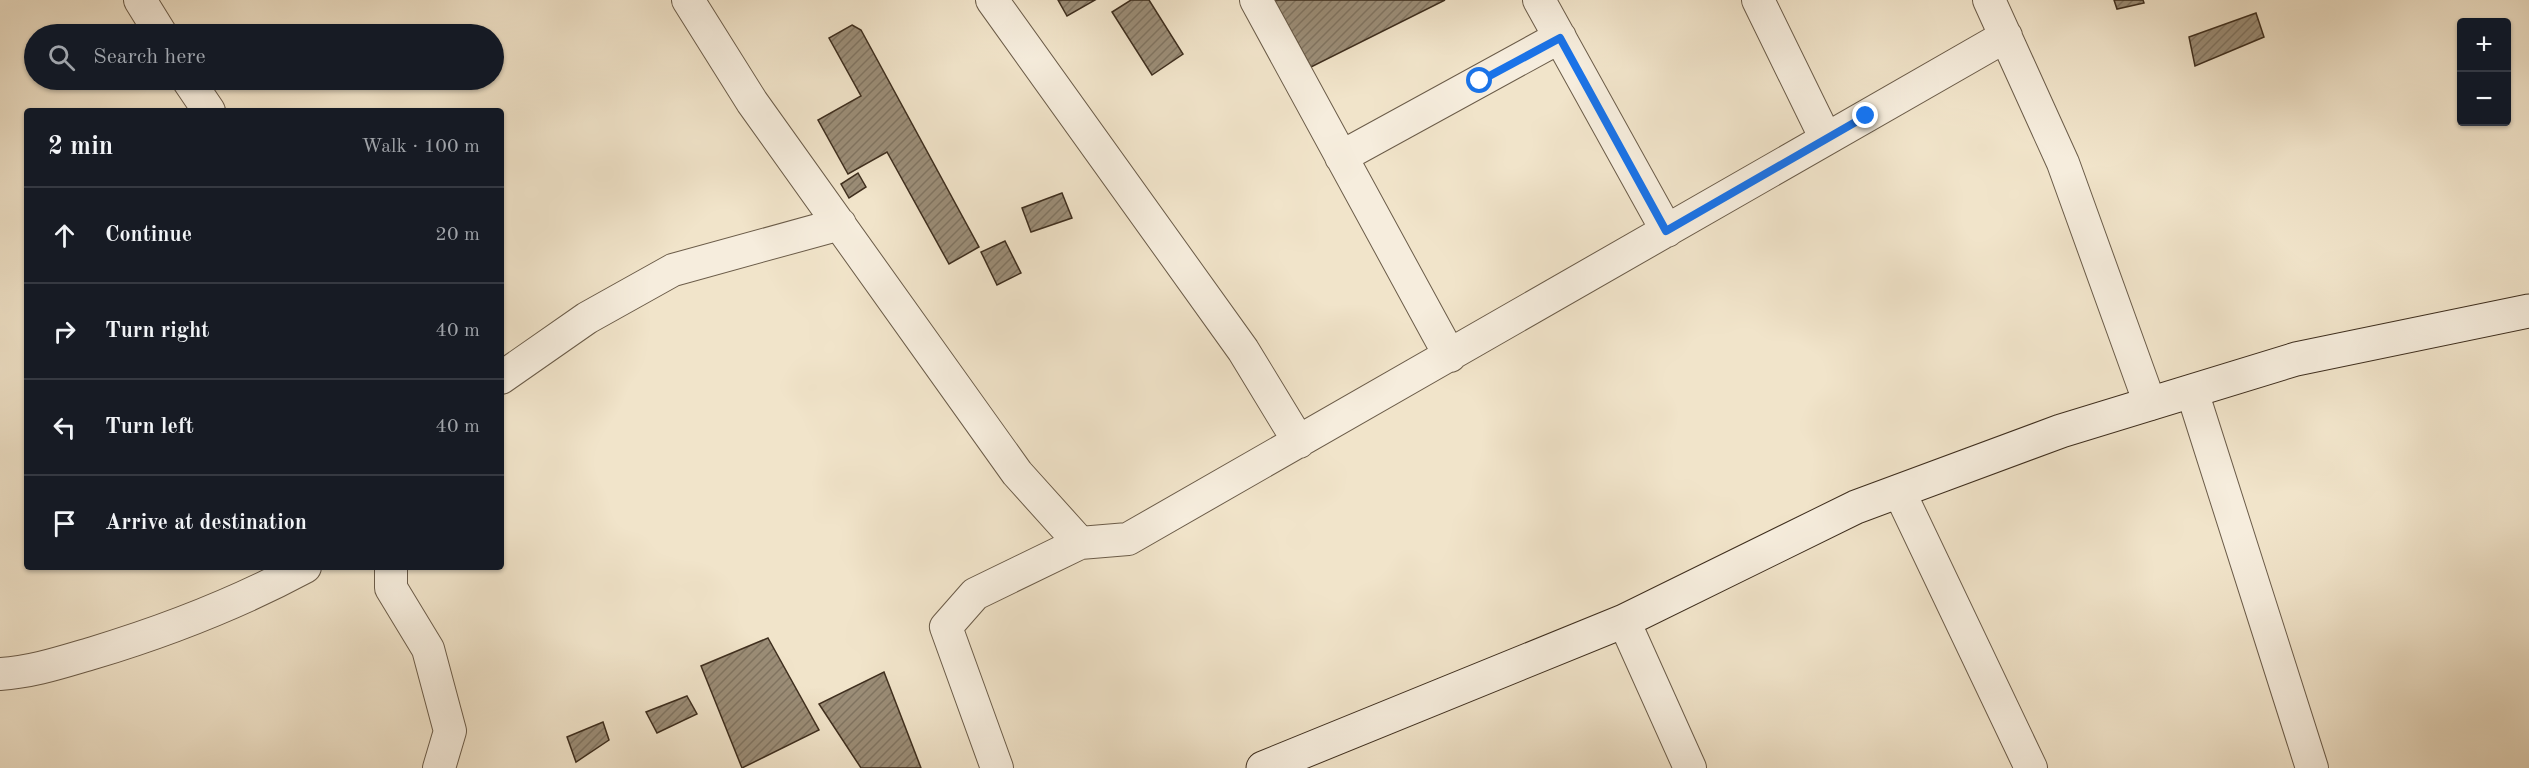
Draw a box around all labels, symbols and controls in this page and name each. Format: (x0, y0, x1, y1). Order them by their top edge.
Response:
map controls (2457, 18, 2511, 126)
button: + (2457, 18, 2511, 72)
search box (24, 24, 504, 90)
icon: search (45, 41, 78, 74)
text: Search here (93, 46, 206, 68)
route start (1466, 67, 1492, 93)
button: − (2457, 72, 2511, 126)
route end (1852, 102, 1878, 128)
text: 2 min (48, 134, 113, 160)
text: Walk · 100 m (361, 137, 480, 157)
icon: ahead (48, 219, 81, 252)
text: Continue (105, 224, 192, 246)
text: 20 m (435, 225, 480, 245)
icon: right (48, 315, 81, 348)
text: Turn right (105, 320, 209, 342)
text: 40 m (435, 321, 480, 341)
icon: left (48, 411, 81, 444)
text: Turn left (105, 416, 194, 438)
text: 40 m (435, 417, 480, 437)
icon: arrive (48, 507, 81, 540)
text: Arrive at destination (105, 512, 307, 534)

